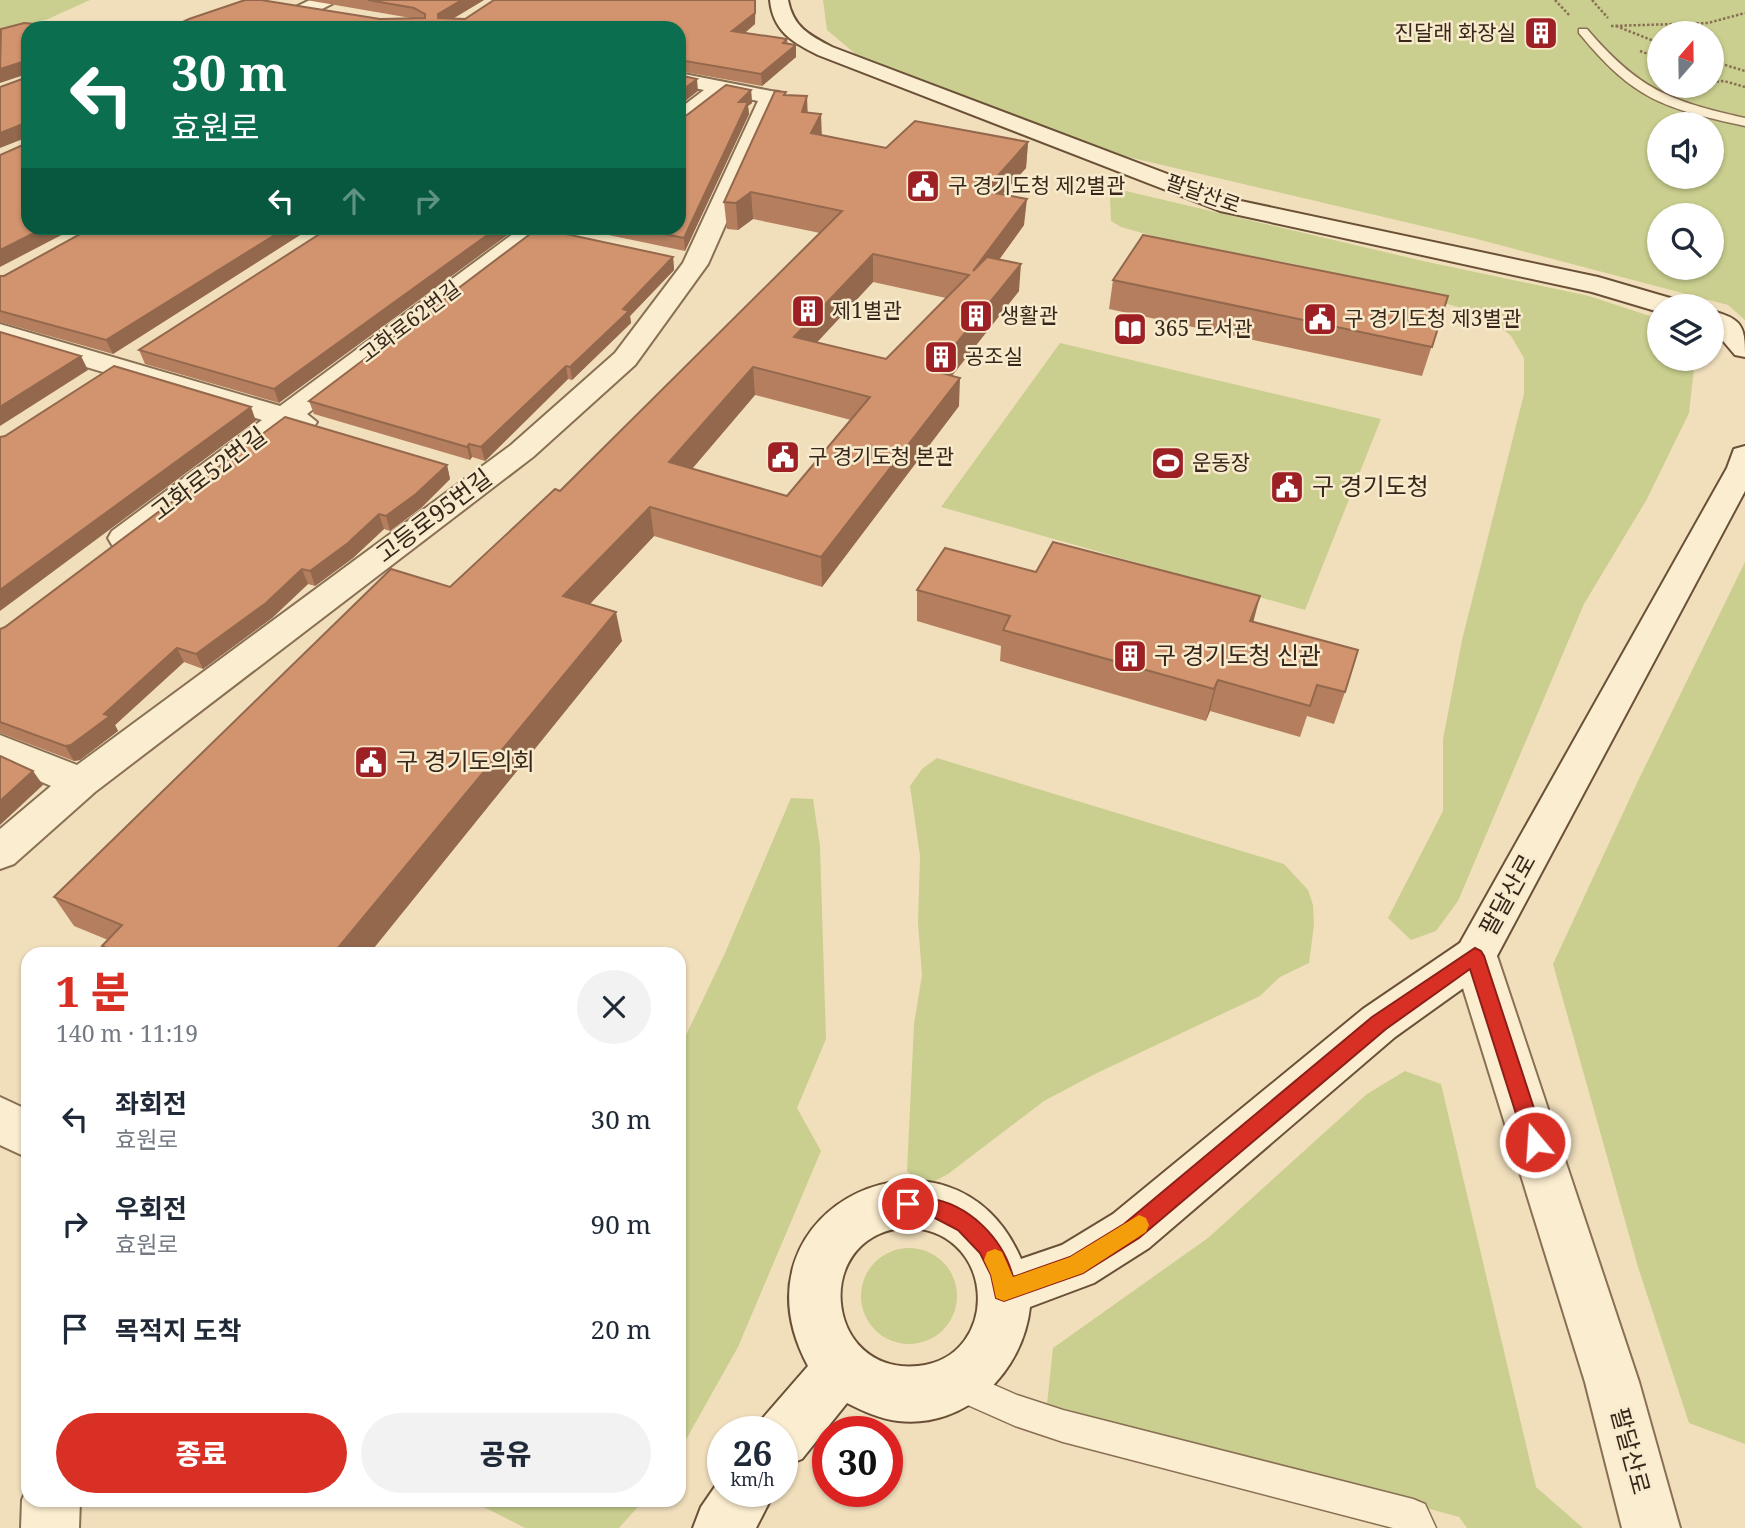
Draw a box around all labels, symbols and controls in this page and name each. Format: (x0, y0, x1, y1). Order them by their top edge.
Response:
building icon: 진달래 화장실 (1522, 14, 1560, 52)
place label: 진달래 화장실 (1395, 18, 1516, 46)
north arrow (1647, 21, 1724, 98)
map controls (1647, 21, 1724, 371)
text: 30 m (171, 39, 287, 105)
icon: left (56, 49, 147, 140)
text: 효원로 (171, 105, 259, 148)
button: sound (1647, 112, 1724, 189)
public building icon: 구 경기도청 제2별관 (904, 167, 942, 205)
street label: 팔달산로 (1162, 167, 1244, 219)
place label: 구 경기도청 제2별관 (948, 171, 1125, 199)
icon: left (262, 182, 300, 220)
icon: ahead (335, 182, 373, 220)
icon: right (408, 182, 446, 220)
button: search (1647, 203, 1724, 280)
street label: 고화로62번길 (353, 274, 466, 369)
building icon: 제1별관 (789, 292, 827, 330)
button: layers (1647, 294, 1724, 371)
place label: 제1별관 (832, 296, 902, 324)
building icon: 생활관 (957, 297, 995, 335)
public building icon: 구 경기도청 제3별관 (1301, 300, 1339, 338)
place label: 생활관 (1000, 301, 1058, 329)
place label: 구 경기도청 제3별관 (1344, 304, 1521, 332)
library icon: 365 도서관 (1111, 310, 1149, 348)
place label: 365 도서관 (1154, 314, 1253, 342)
building icon: 공조실 (922, 338, 960, 376)
place label: 공조실 (965, 342, 1023, 370)
street label: 고화로52번길 (143, 418, 273, 527)
public building icon: 구 경기도청 본관 (764, 438, 802, 476)
place label: 구 경기도청 본관 (808, 442, 954, 470)
sports icon: 운동장 (1149, 444, 1187, 482)
place label: 운동장 (1192, 448, 1250, 476)
street label: 고등로95번길 (368, 460, 498, 569)
public building icon: 구 경기도청 (1268, 468, 1306, 506)
place label: 구 경기도청 (1312, 469, 1429, 502)
building icon: 구 경기도청 신관 (1111, 637, 1149, 675)
place label: 구 경기도청 신관 (1154, 638, 1321, 671)
public building icon: 구 경기도의회 (352, 743, 390, 781)
place label: 구 경기도의회 (396, 744, 535, 777)
street label: 팔달산로 (1471, 848, 1543, 941)
text: 1 분 (56, 962, 129, 1019)
button: close (577, 970, 651, 1044)
text: 140 m · 11:19 (56, 1017, 198, 1049)
text: 좌회전 (115, 1085, 187, 1121)
icon: left (56, 1100, 94, 1138)
text: 30 m (591, 1101, 651, 1137)
position arrow (1498, 1105, 1572, 1179)
text: 효원로 (115, 1123, 178, 1155)
pin (878, 1174, 938, 1234)
icon: arrive (889, 1185, 927, 1223)
text: 우회전 (115, 1190, 187, 1226)
icon: right (56, 1205, 94, 1243)
text: 90 m (591, 1206, 651, 1242)
text: 효원로 (115, 1228, 178, 1260)
icon: arrive (56, 1310, 94, 1348)
text: 20 m (591, 1311, 651, 1347)
text: 목적지 도착 (115, 1312, 241, 1348)
street label: 팔달산로 (1604, 1404, 1659, 1498)
button: 종료 (56, 1413, 347, 1493)
button: 공유 (361, 1413, 651, 1493)
speed limit sign: 30 (812, 1416, 903, 1507)
text: 26 (733, 1429, 772, 1476)
text: km/h (730, 1467, 775, 1491)

